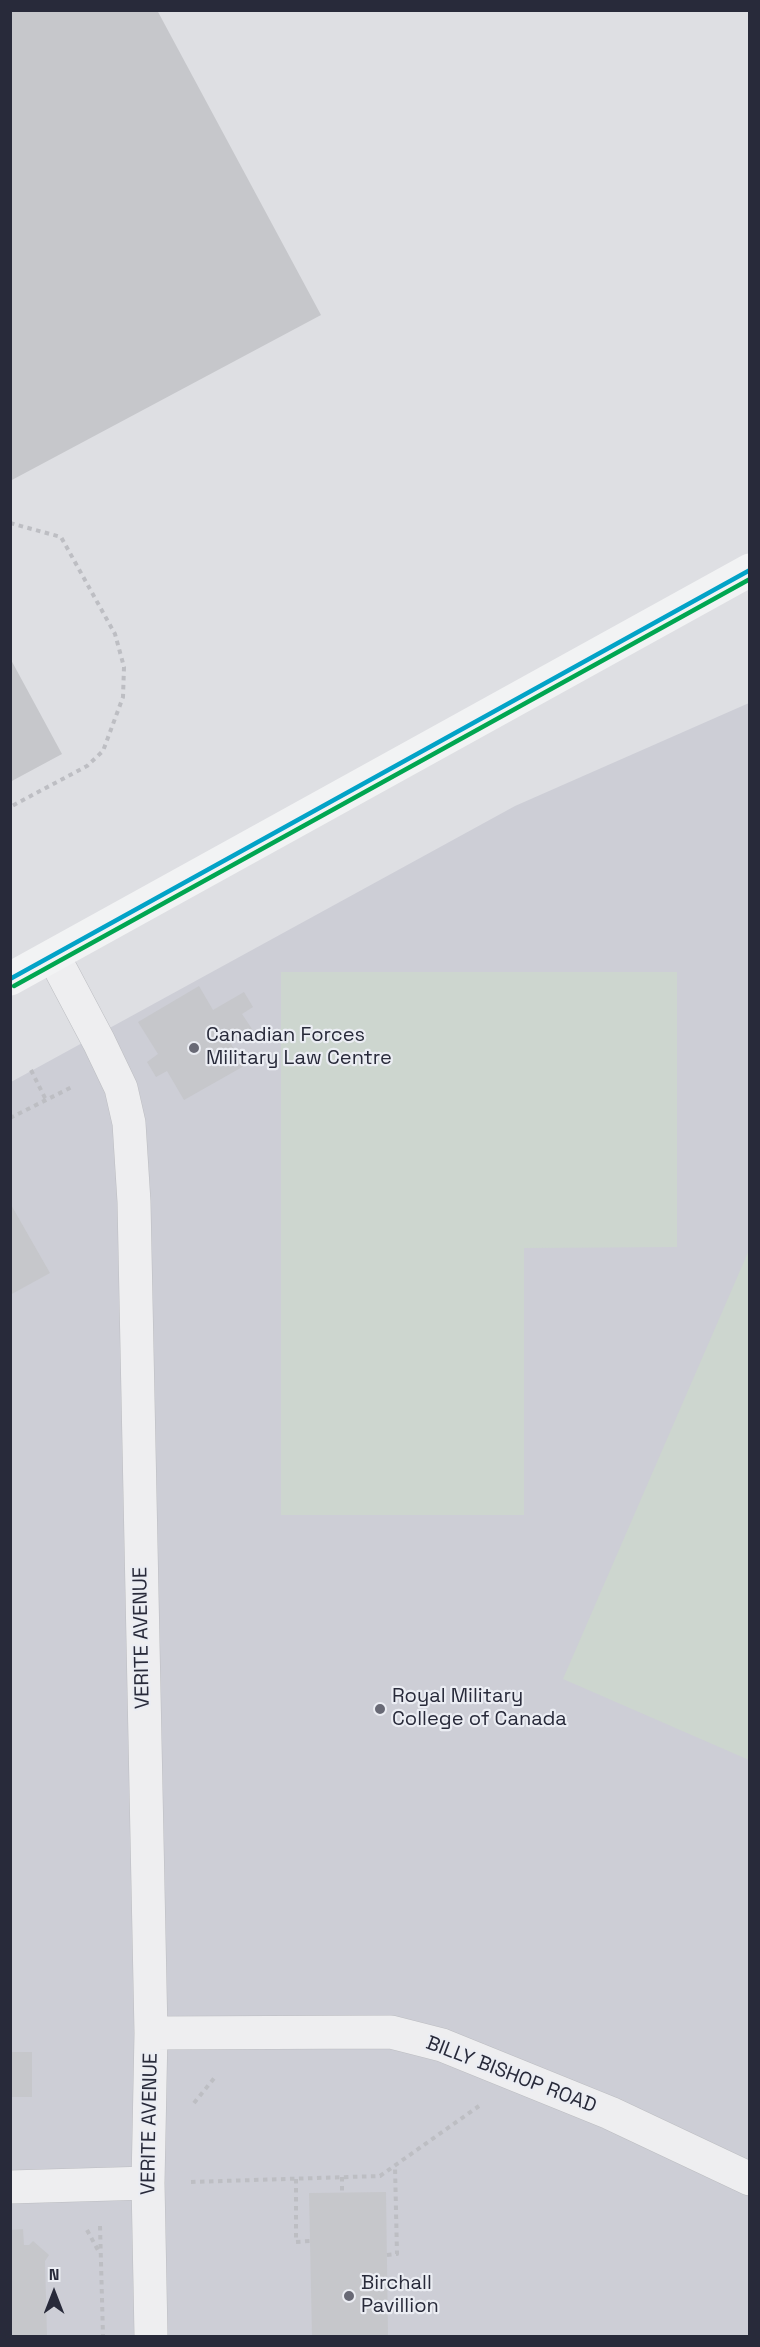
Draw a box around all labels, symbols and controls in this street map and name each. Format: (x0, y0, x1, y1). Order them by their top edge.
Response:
place label: Canadian Forces Military Law Centre (206, 1024, 392, 1071)
marker: Canadian Forces Military Law Centre (187, 1041, 201, 1055)
street label: VERITE AVENUE (129, 1567, 155, 1709)
place label: Royal Military College of Canada (392, 1685, 567, 1732)
marker: Royal Military College of Canada (373, 1702, 387, 1716)
street label: BILLY BISHOP ROAD (422, 2031, 600, 2119)
street label: VERITE AVENUE (137, 2053, 163, 2195)
north arrow (24, 2263, 84, 2323)
text: N (49, 2264, 59, 2285)
place label: Birchall Pavillion (361, 2272, 439, 2319)
marker: Birchall Pavillion (342, 2289, 356, 2303)

